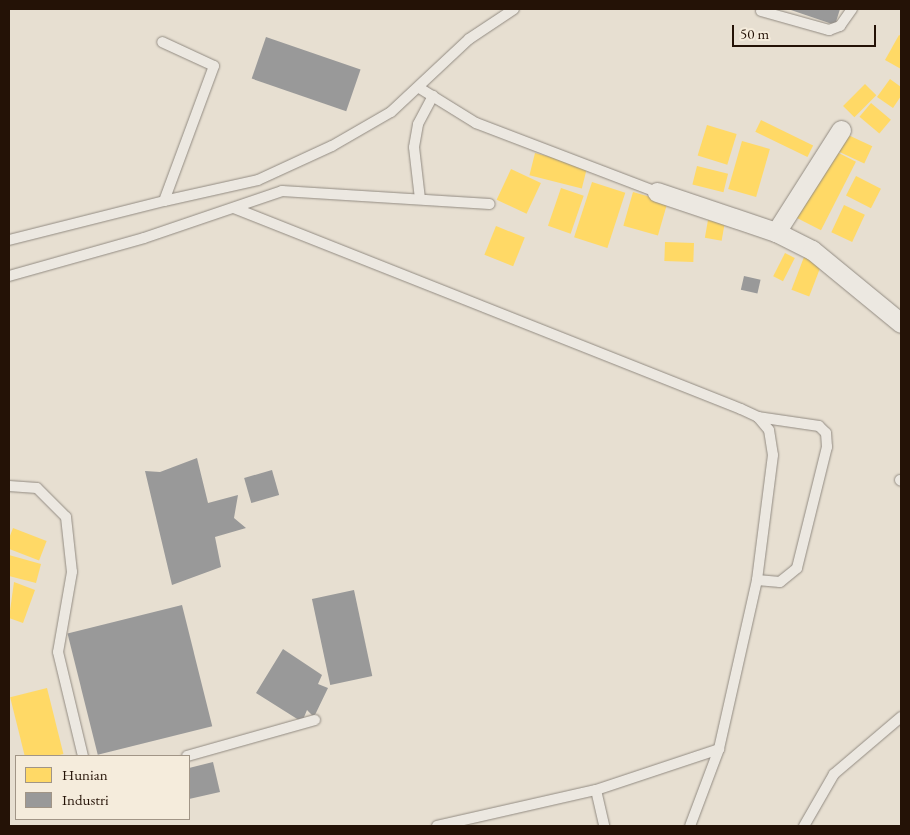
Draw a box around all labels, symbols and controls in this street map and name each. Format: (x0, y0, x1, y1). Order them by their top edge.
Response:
scale bar (735, 15, 879, 47)
text: 50 m (740, 24, 769, 43)
legend (15, 755, 190, 820)
text: Hunian (62, 765, 108, 784)
text: Industri (62, 790, 109, 809)

